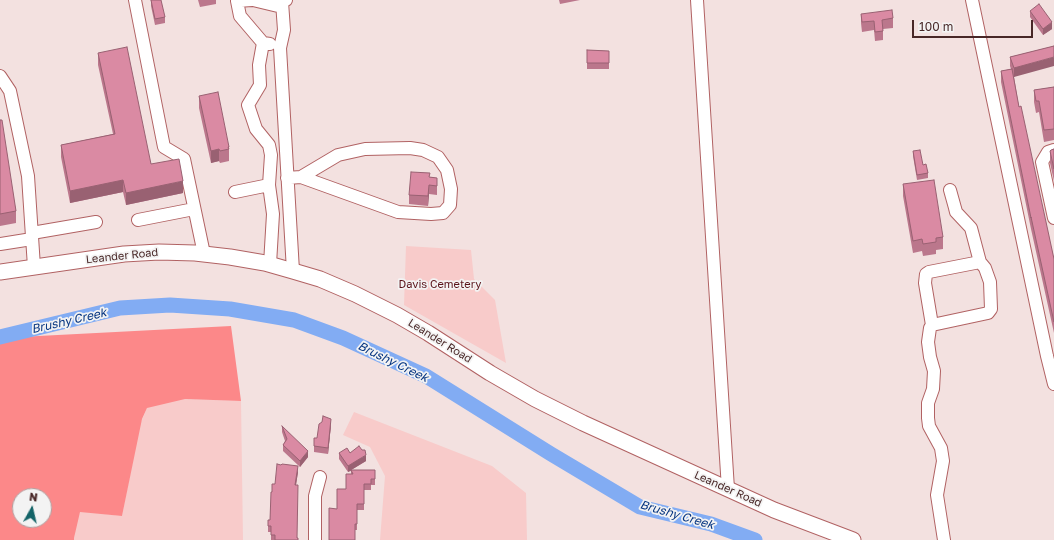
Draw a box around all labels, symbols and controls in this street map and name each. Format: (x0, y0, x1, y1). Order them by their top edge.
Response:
scale bar (914, 12, 1035, 38)
text: 100 m (919, 19, 953, 34)
street label: Leander Road (85, 246, 159, 266)
park label: Davis Cemetery (399, 278, 481, 292)
water label: Brushy Creek (30, 305, 108, 337)
street label: Leander Road (406, 316, 474, 366)
water label: Brushy Creek (355, 339, 431, 385)
street label: Leander Road (692, 468, 764, 510)
north arrow (12, 488, 52, 528)
text: N (29, 490, 39, 504)
water label: Brushy Creek (638, 498, 716, 532)

